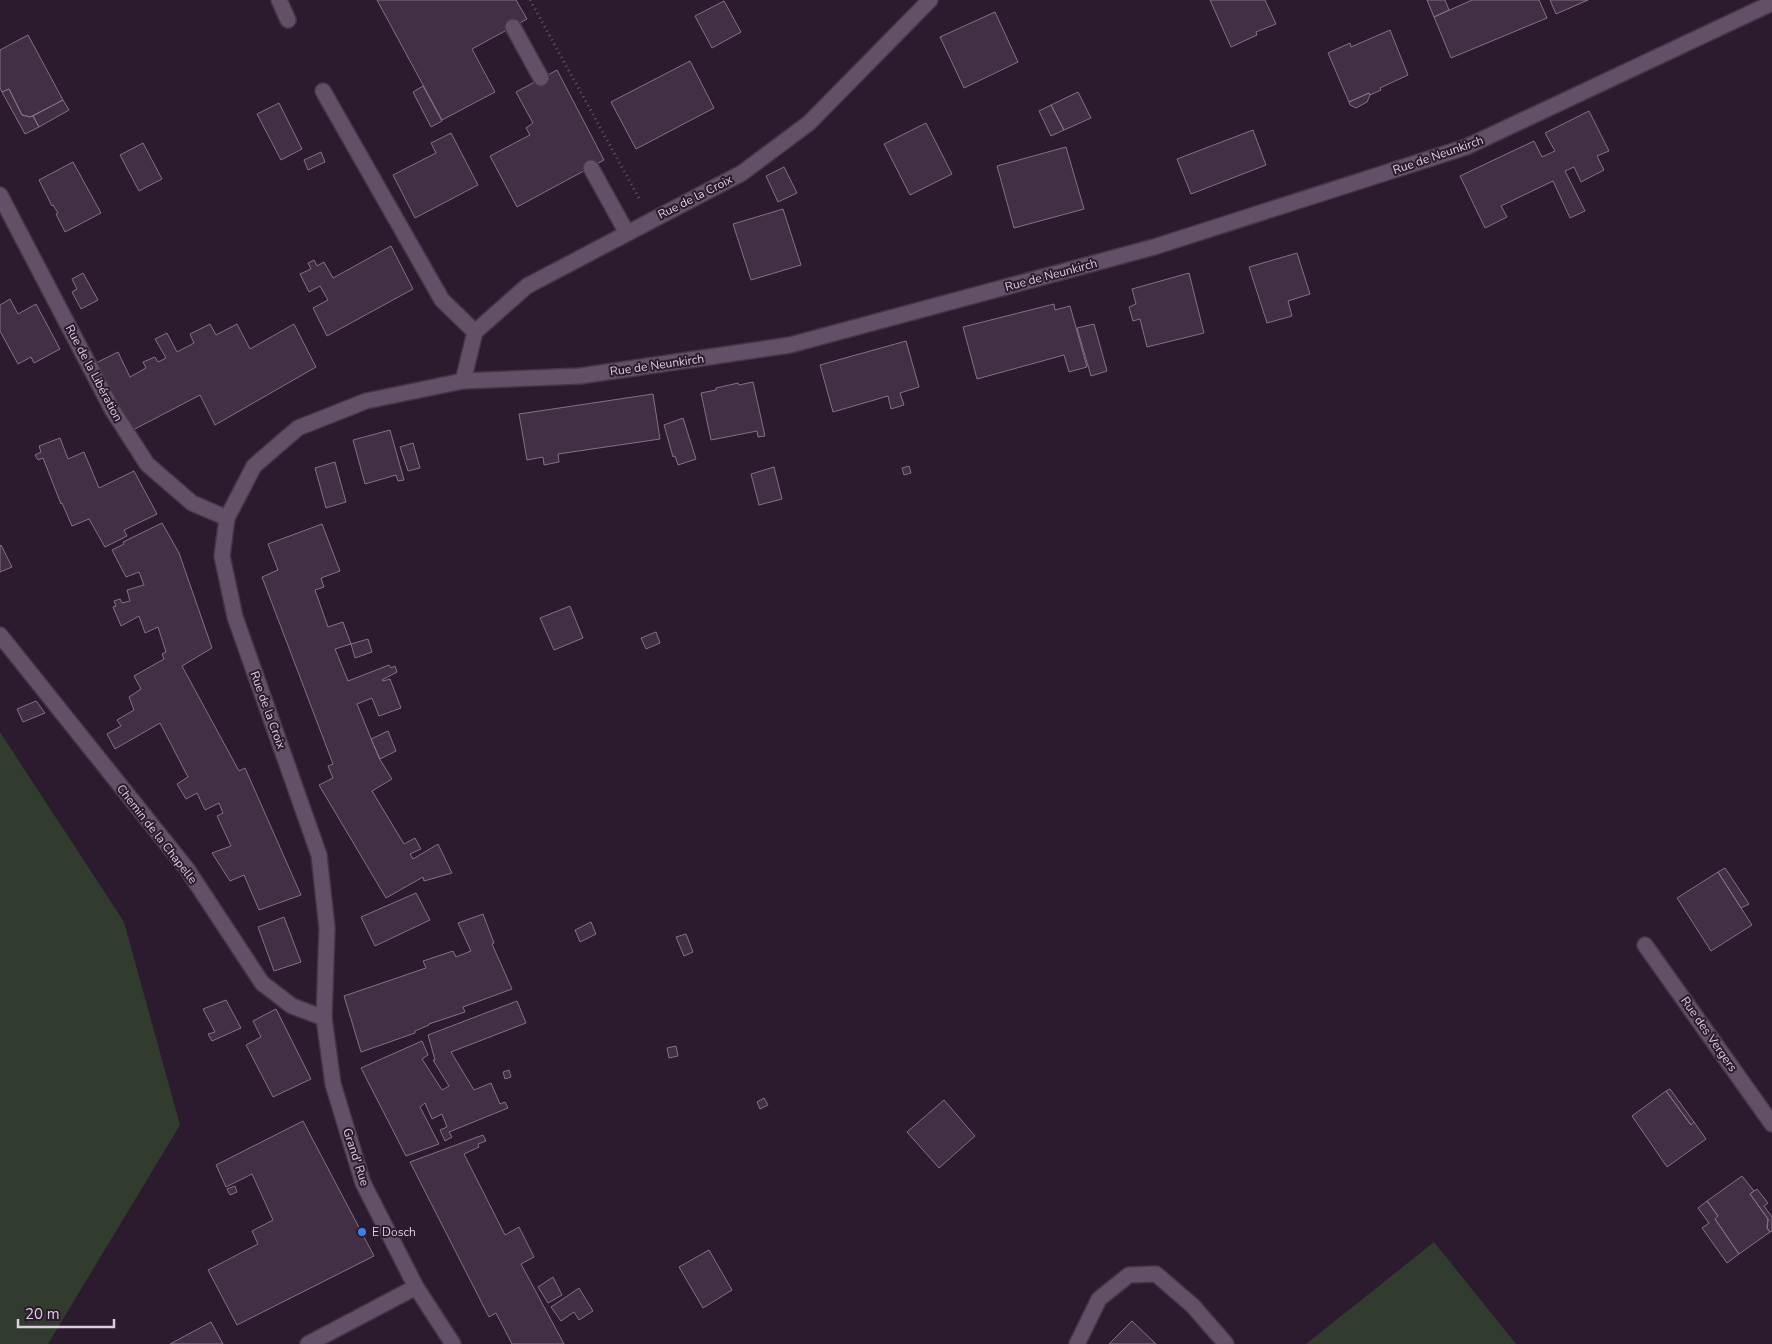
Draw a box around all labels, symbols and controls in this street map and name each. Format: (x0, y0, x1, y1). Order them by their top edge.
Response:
street label: Rue de Neunkirch (1391, 132, 1485, 178)
street label: Rue de la Croix (655, 171, 736, 223)
street label: Rue de Neunkirch (1003, 255, 1099, 295)
street label: Rue de la Libération (62, 322, 126, 424)
street label: Rue de Neunkirch (609, 350, 705, 380)
street label: Rue de la Croix (247, 669, 290, 752)
street label: Chemin de la Chapelle (113, 781, 201, 887)
street label: Rue des Vergers (1677, 993, 1741, 1075)
street label: Grand' Rue (339, 1126, 373, 1188)
place label: E Dosch (372, 1224, 416, 1240)
marker: E Dosch (356, 1226, 368, 1238)
scale bar (18, 1296, 114, 1328)
text: 20 m (25, 1304, 60, 1324)

